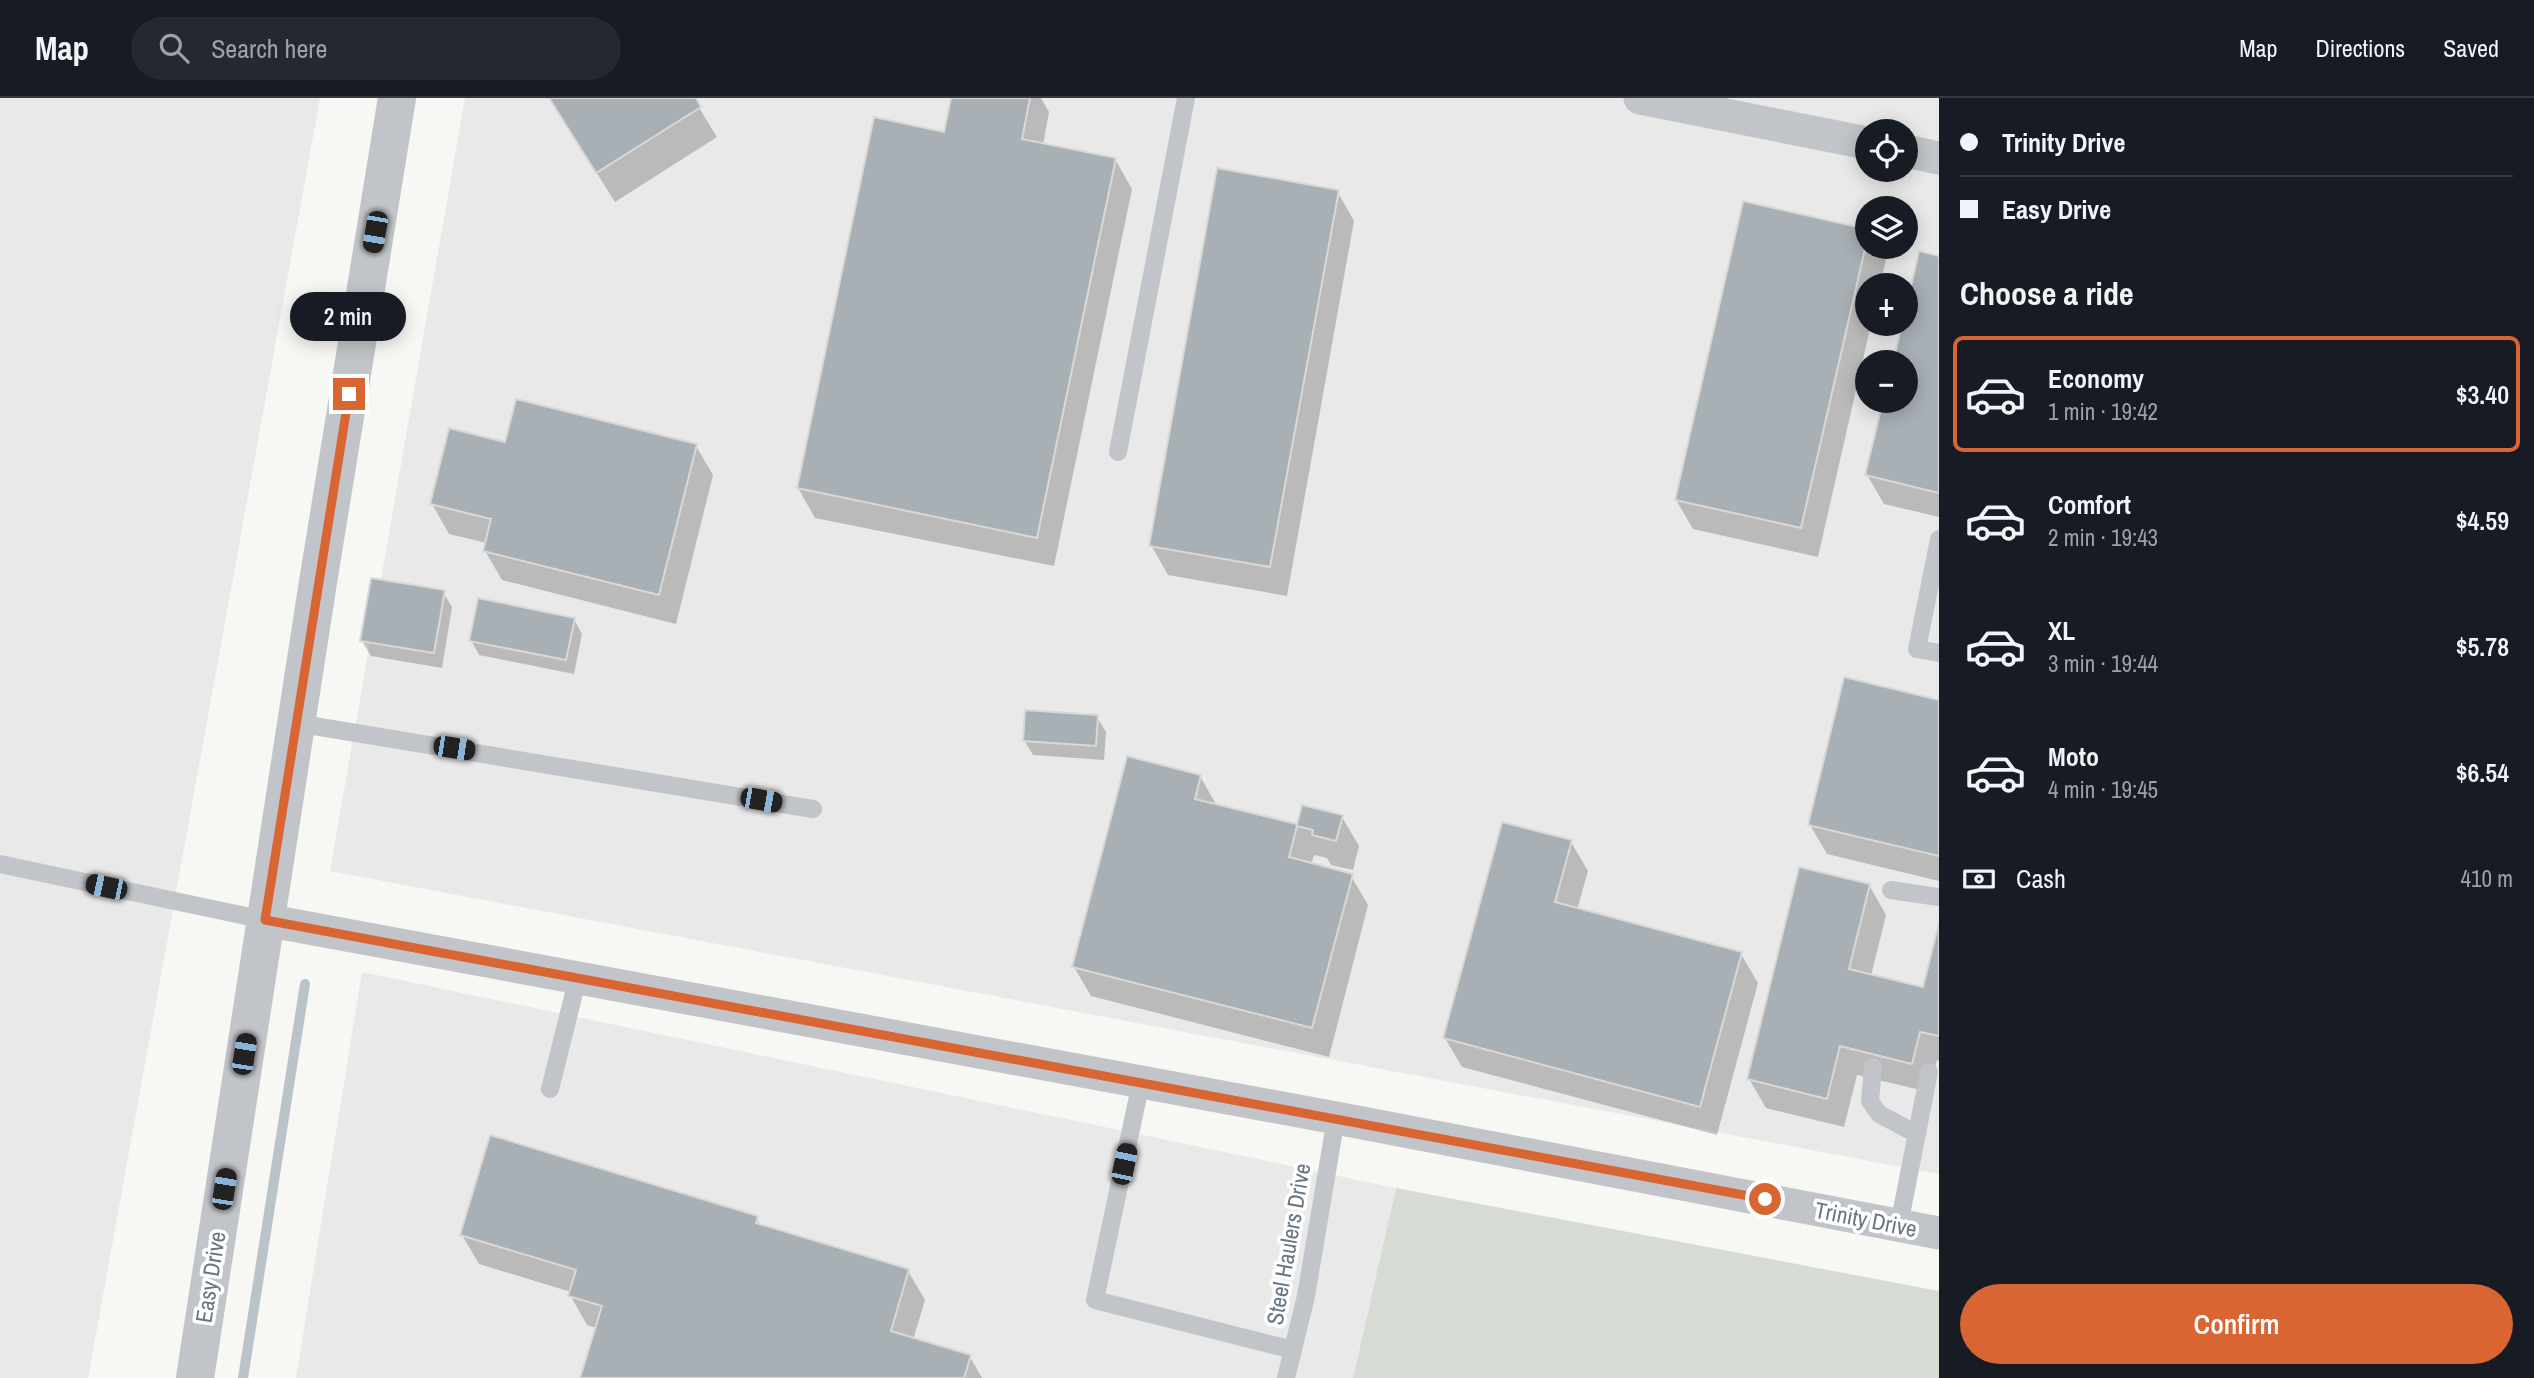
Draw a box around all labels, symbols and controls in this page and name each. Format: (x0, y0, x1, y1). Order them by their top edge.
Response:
search box (131, 17, 621, 80)
text: Map (35, 26, 89, 70)
icon: search (155, 29, 193, 67)
text: Search here (211, 31, 327, 66)
text: Map (2239, 32, 2277, 64)
text: Directions (2315, 32, 2405, 64)
text: Saved (2443, 32, 2499, 64)
map controls (1855, 119, 1918, 413)
button: locate (1855, 119, 1918, 182)
text: Trinity Drive (2002, 125, 2125, 160)
text: Easy Drive (2002, 192, 2111, 227)
button: layers (1855, 196, 1918, 259)
car (362, 209, 389, 255)
text: Choose a ride (1960, 272, 2134, 315)
button: + (1855, 273, 1918, 336)
callout: 2 min (291, 292, 407, 342)
text: 2 min (324, 301, 372, 332)
button: − (1855, 350, 1918, 413)
text: Economy (2048, 361, 2144, 396)
icon: car (1964, 363, 2027, 426)
text: $3.40 (2456, 377, 2509, 412)
route end (333, 378, 365, 410)
text: 1 min · 19:42 (2048, 396, 2158, 427)
text: Comfort (2048, 487, 2131, 522)
icon: car (1964, 489, 2027, 552)
text: $4.59 (2456, 503, 2509, 538)
text: 2 min · 19:43 (2048, 522, 2158, 553)
text: XL (2048, 613, 2075, 648)
icon: car (1964, 615, 2027, 678)
text: $5.78 (2456, 629, 2509, 664)
text: 3 min · 19:44 (2048, 648, 2158, 679)
car (432, 734, 477, 762)
text: Moto (2048, 739, 2099, 774)
icon: car (1964, 741, 2027, 804)
text: $6.54 (2456, 755, 2509, 790)
text: 4 min · 19:45 (2048, 774, 2158, 805)
car (739, 786, 784, 814)
icon: cash (1960, 860, 1998, 898)
text: Cash (2016, 861, 2066, 896)
text: 410 m (2461, 863, 2513, 894)
car (84, 872, 129, 902)
car (231, 1032, 258, 1076)
car (1110, 1141, 1139, 1187)
street label: Steel Haulers Drive (1259, 1161, 1317, 1327)
car (211, 1167, 238, 1211)
route start (1749, 1183, 1781, 1215)
street label: Trinity Drive (1812, 1194, 1920, 1244)
street label: Easy Drive (187, 1229, 233, 1325)
button: Confirm (1960, 1284, 2513, 1364)

